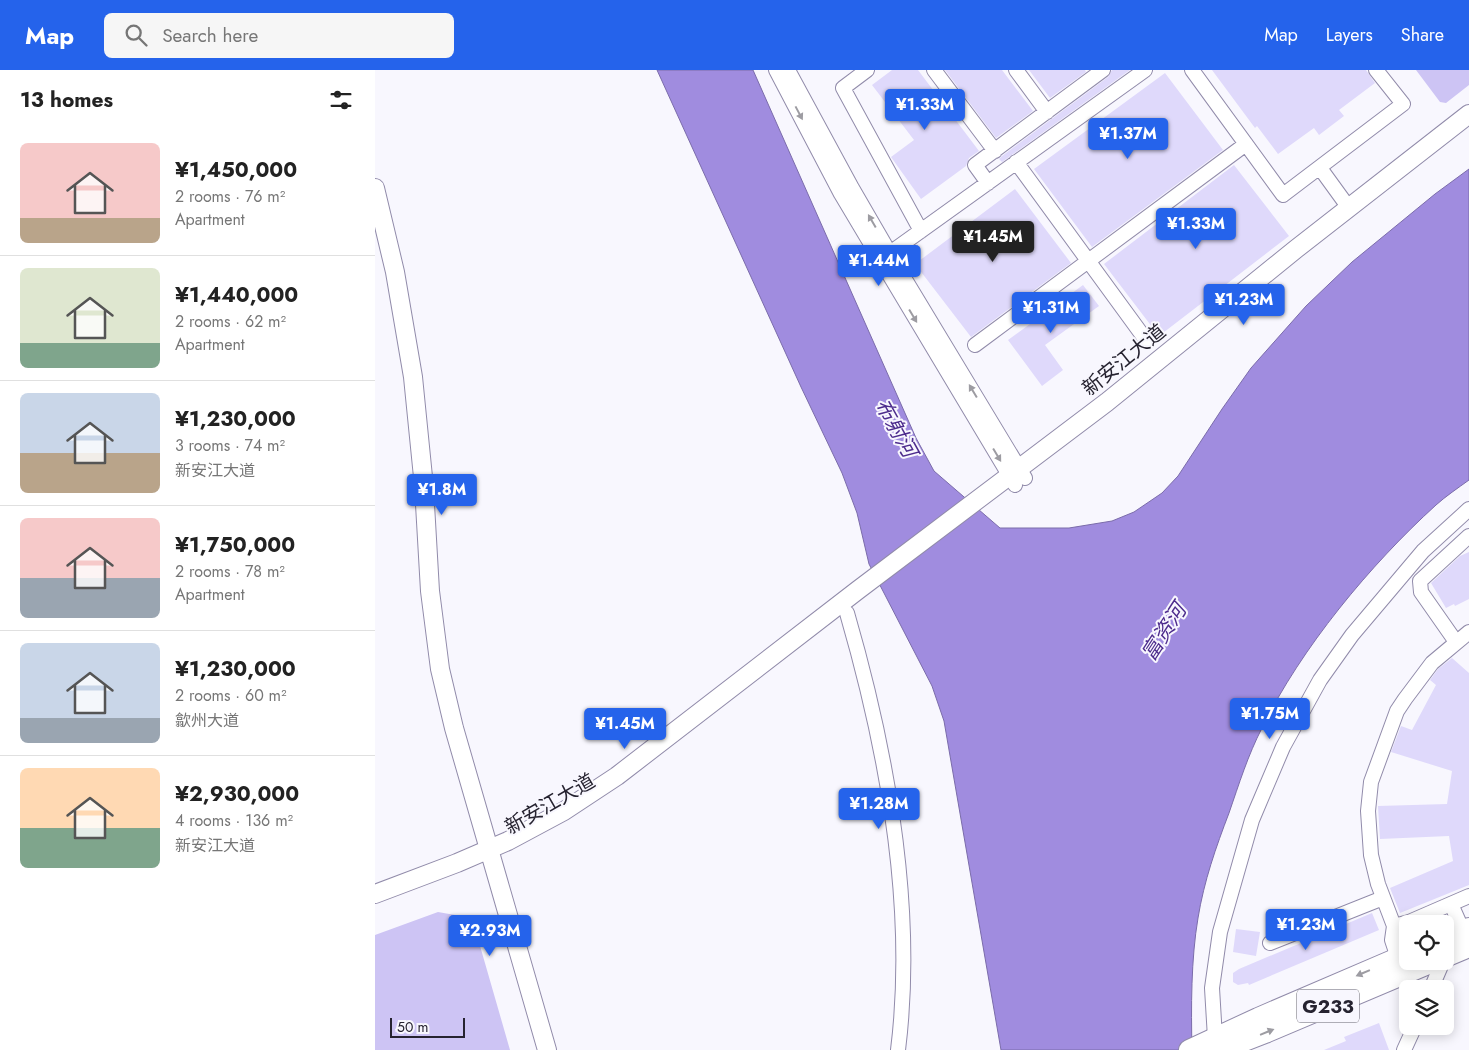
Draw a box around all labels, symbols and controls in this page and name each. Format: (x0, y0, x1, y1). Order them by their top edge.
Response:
search box (104, 13, 454, 58)
text: Map (25, 18, 74, 53)
icon: search (122, 21, 150, 49)
text: Search here (162, 22, 258, 49)
text: Map (1264, 22, 1298, 48)
text: Layers (1326, 22, 1373, 48)
text: Share (1401, 22, 1444, 48)
text: 13 homes (20, 85, 113, 115)
icon: filters (327, 86, 355, 114)
pin: ¥1.33M (884, 88, 966, 131)
text: ¥1.33M (896, 93, 954, 116)
one-way arrow (795, 106, 803, 120)
pin: ¥1.37M (1087, 118, 1169, 160)
text: ¥1.37M (1099, 122, 1157, 145)
text: ¥1,450,000 (175, 155, 297, 185)
icon: home (60, 163, 120, 223)
text: 2 rooms · 76 m² (175, 185, 285, 208)
text: Apartment (175, 208, 245, 231)
pin: ¥1.33M (1155, 208, 1237, 250)
text: ¥1.33M (1167, 212, 1225, 235)
one-way arrow (868, 214, 876, 229)
pin: ¥1.45M (952, 220, 1034, 263)
text: ¥1.45M (963, 225, 1023, 248)
pin: ¥1.44M (838, 244, 920, 287)
text: ¥1.44M (849, 249, 909, 272)
text: ¥1,440,000 (175, 280, 298, 310)
pin: ¥1.23M (1203, 284, 1285, 326)
icon: home (60, 288, 120, 348)
text: ¥1.23M (1215, 288, 1273, 311)
pin: ¥1.31M (1010, 292, 1092, 334)
text: ¥1.31M (1023, 296, 1079, 319)
one-way arrow (908, 309, 918, 322)
text: 2 rooms · 62 m² (175, 310, 286, 333)
street label: 新安江大道 (1076, 317, 1172, 403)
text: Apartment (175, 333, 245, 356)
one-way arrow (969, 384, 978, 397)
water label: 布射河 (868, 393, 926, 466)
text: ¥1,230,000 (175, 404, 296, 434)
icon: home (60, 413, 120, 473)
text: 3 rooms · 74 m² (175, 434, 285, 457)
one-way arrow (992, 448, 1001, 461)
text: 新安江大道 (175, 459, 255, 482)
pin: ¥1.8M (407, 474, 477, 516)
text: ¥1.8M (418, 478, 466, 501)
text: ¥1,750,000 (175, 530, 295, 560)
icon: home (60, 538, 120, 598)
text: 2 rooms · 78 m² (175, 560, 285, 583)
text: Apartment (175, 583, 245, 606)
water label: 富资河 (1134, 594, 1196, 667)
text: ¥1,230,000 (175, 654, 296, 684)
icon: home (60, 663, 120, 723)
text: 2 rooms · 60 m² (175, 684, 287, 707)
pin: ¥1.75M (1229, 698, 1311, 740)
text: ¥1.75M (1241, 702, 1299, 725)
pin: ¥1.45M (584, 708, 666, 750)
text: 歙州大道 (175, 709, 239, 732)
text: ¥1.45M (595, 712, 655, 735)
street label: 新安江大道 (499, 766, 601, 842)
text: ¥2,930,000 (175, 779, 299, 809)
icon: home (60, 788, 120, 848)
pin: ¥1.28M (838, 788, 920, 830)
text: ¥1.28M (850, 792, 908, 815)
text: 4 rooms · 136 m² (175, 809, 293, 832)
text: 新安江大道 (175, 834, 255, 857)
pin: ¥1.23M (1265, 908, 1347, 951)
text: ¥1.23M (1277, 913, 1335, 936)
pin: ¥2.93M (449, 914, 531, 957)
map controls (1399, 915, 1454, 1035)
button: locate (1399, 915, 1454, 970)
text: ¥2.93M (459, 919, 521, 942)
one-way arrow (1356, 970, 1370, 978)
button: layers (1399, 980, 1454, 1035)
road number: G233 (1297, 989, 1359, 1022)
scale bar (390, 1015, 465, 1038)
text: 50 m (397, 1017, 428, 1037)
one-way arrow (1260, 1028, 1274, 1036)

